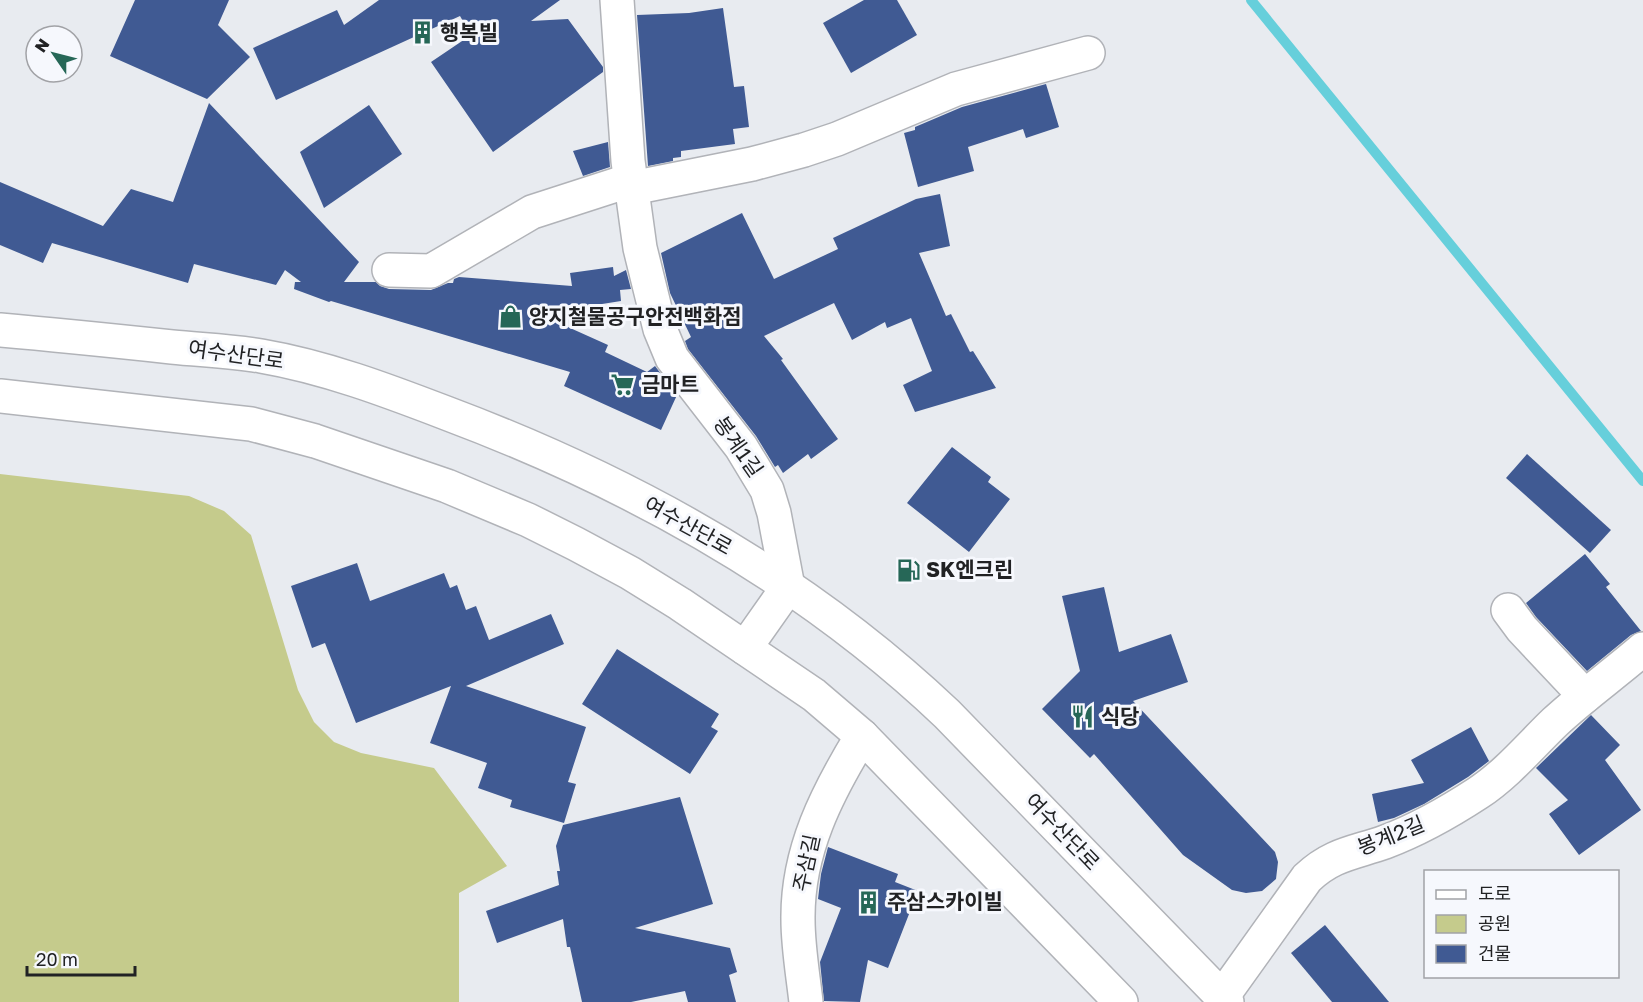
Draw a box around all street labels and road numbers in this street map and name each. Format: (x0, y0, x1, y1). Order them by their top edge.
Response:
street label: 여수산단로 (186, 334, 286, 374)
street label: 봉계1길 (709, 411, 769, 482)
street label: 여수산단로 (640, 490, 737, 560)
street label: 여수산단로 (1020, 788, 1106, 875)
street label: 봉계2길 (1353, 810, 1428, 860)
street label: 주삼길 (787, 832, 825, 894)

